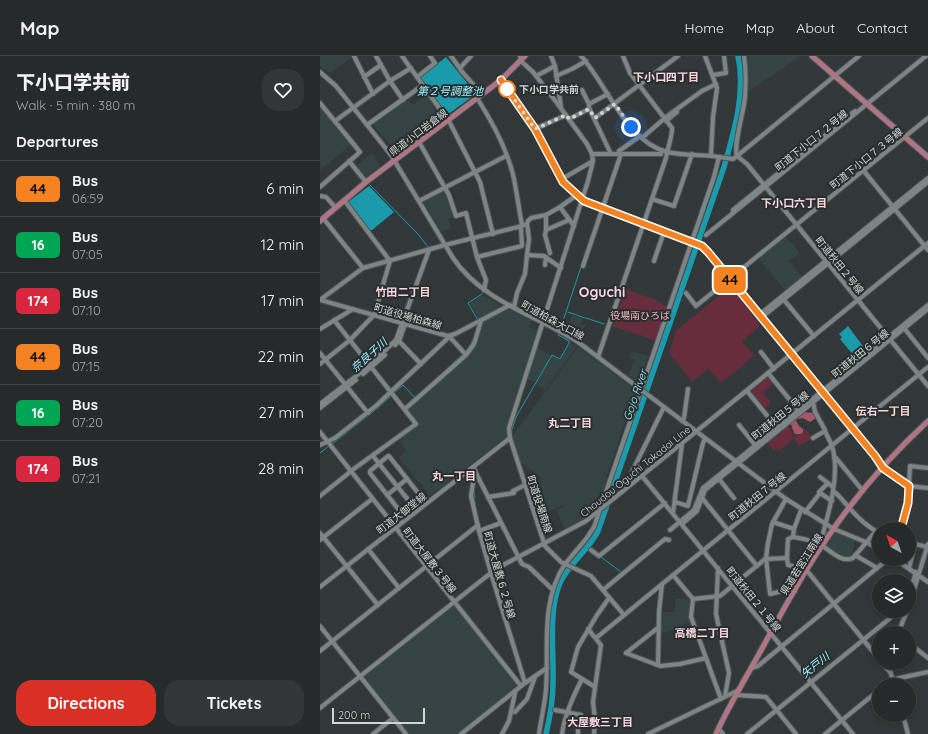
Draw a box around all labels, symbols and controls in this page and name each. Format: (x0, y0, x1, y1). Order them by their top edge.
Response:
text: Map (20, 16, 59, 40)
text: Home (685, 19, 724, 37)
text: Map (746, 19, 774, 37)
text: About (796, 19, 835, 37)
text: Contact (857, 19, 908, 37)
button: heart (262, 69, 304, 111)
text: 下小口学共前 (16, 70, 130, 94)
district label: 下小口四丁目 (633, 70, 699, 84)
marker: 下小口学共前 (498, 80, 516, 98)
place label: 下小口学共前 (519, 83, 579, 96)
water label: 第２号調整池 (417, 84, 484, 98)
text: Walk · 5 min · 380 m (16, 97, 135, 113)
street label: 県道小口岩倉線 (386, 106, 450, 159)
street label: 町道下小口７２号線 (772, 107, 850, 174)
your location (621, 117, 641, 137)
street label: 町道下小口７３号線 (827, 125, 905, 192)
text: Departures (16, 132, 98, 151)
text: Bus (72, 171, 98, 190)
text: 6 min (266, 179, 304, 198)
text: 44 (30, 180, 46, 198)
text: 06:59 (72, 190, 104, 206)
district label: 下小口六丁目 (761, 196, 827, 210)
text: Bus (72, 227, 98, 246)
street label: 町道秋田２号線 (813, 234, 867, 297)
text: 12 min (260, 235, 304, 254)
text: 16 (31, 236, 45, 254)
text: 07:05 (72, 246, 103, 262)
line badge: 44 (712, 267, 748, 293)
text: 44 (722, 271, 738, 289)
text: Bus (72, 283, 98, 302)
district label: Oguchi (579, 283, 625, 301)
district label: 竹田二丁目 (376, 285, 431, 299)
text: 17 min (261, 291, 304, 310)
text: 174 (28, 292, 48, 310)
street label: 町道柏森大口線 (519, 298, 587, 343)
street label: 町道役場柏森線 (372, 301, 443, 332)
text: 07:10 (72, 302, 101, 318)
park label: 役場南ひろば (610, 309, 670, 322)
street label: 町道秋田６号線 (829, 326, 892, 380)
water label: 奈良子川 (348, 334, 391, 375)
text: Bus (72, 339, 98, 358)
text: 22 min (258, 347, 304, 366)
text: 44 (30, 348, 46, 366)
text: 07:15 (72, 358, 100, 374)
water label: Gojo River (620, 366, 651, 422)
street label: 町道秋田５号線 (749, 388, 812, 442)
text: Bus (72, 395, 98, 414)
text: 27 min (259, 403, 304, 422)
text: 16 (31, 404, 45, 422)
district label: 伝右一丁目 (856, 404, 911, 418)
text: 07:20 (72, 414, 103, 430)
district label: 丸二丁目 (548, 416, 592, 430)
street label: Choudou Oguchi Tokadai Line (578, 423, 693, 520)
text: Bus (72, 451, 98, 470)
text: 28 min (258, 459, 304, 478)
text: 174 (28, 460, 48, 478)
district label: 丸一丁目 (432, 469, 476, 483)
street label: 町道秋田７号線 (726, 469, 789, 523)
text: 07:21 (72, 470, 100, 486)
street label: 町道役場南線 (524, 474, 555, 535)
street label: 町道大御堂線 (374, 490, 429, 537)
north arrow (872, 522, 916, 566)
map controls (872, 522, 916, 722)
street label: 町道大屋敷３号線 (400, 525, 459, 596)
street label: 町道大屋敷６２号線 (481, 530, 518, 620)
street label: 県道若宮江南線 (777, 531, 825, 597)
street label: 町道秋田２１号線 (723, 564, 784, 634)
button: layers (872, 574, 916, 618)
district label: 高橋二丁目 (675, 626, 730, 640)
button: + (872, 626, 916, 670)
water label: 矢戸川 (798, 649, 833, 681)
button: − (872, 678, 916, 722)
button: Directions (16, 680, 156, 726)
button: Tickets (164, 680, 304, 726)
scale bar (332, 706, 425, 725)
text: 200 m (338, 708, 370, 722)
district label: 大屋敷三丁目 (567, 715, 633, 729)

